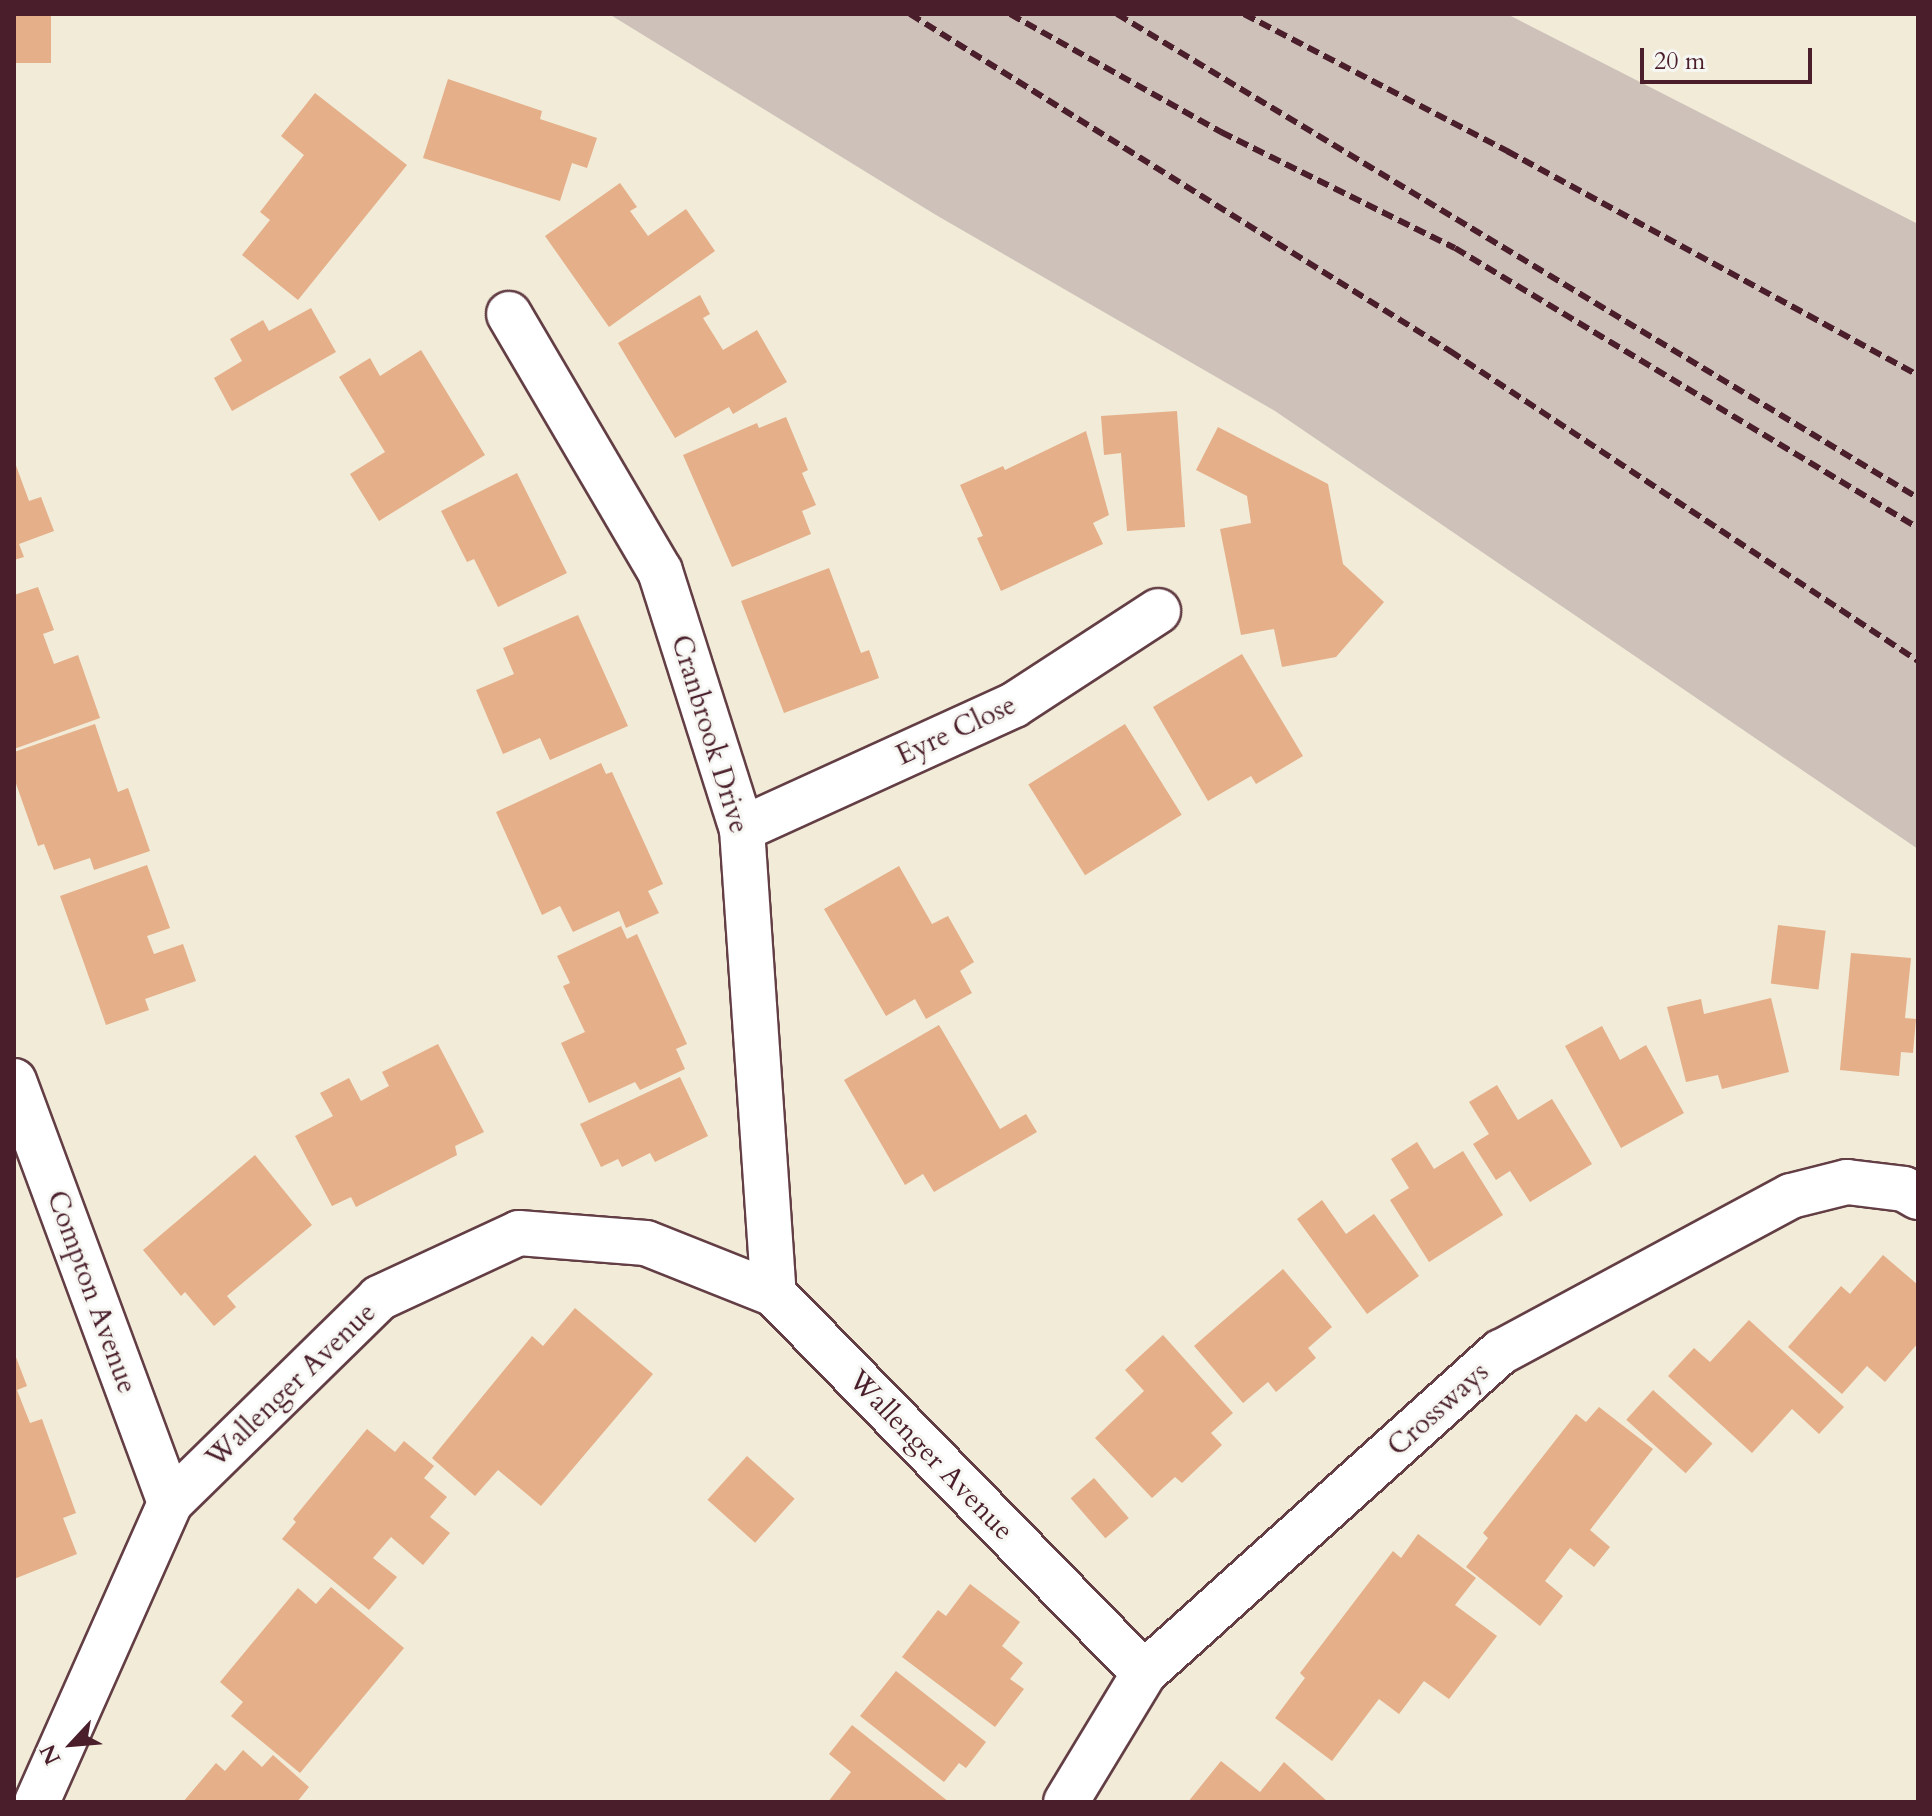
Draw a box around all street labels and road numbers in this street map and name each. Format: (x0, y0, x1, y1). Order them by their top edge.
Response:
street label: Cranbrook Drive (664, 631, 756, 837)
street label: Eyre Close (891, 688, 1021, 772)
street label: Compton Avenue (40, 1186, 144, 1398)
street label: Wallenger Avenue (199, 1296, 383, 1474)
street label: Crossways (1381, 1355, 1495, 1463)
street label: Wallenger Avenue (842, 1363, 1020, 1547)

